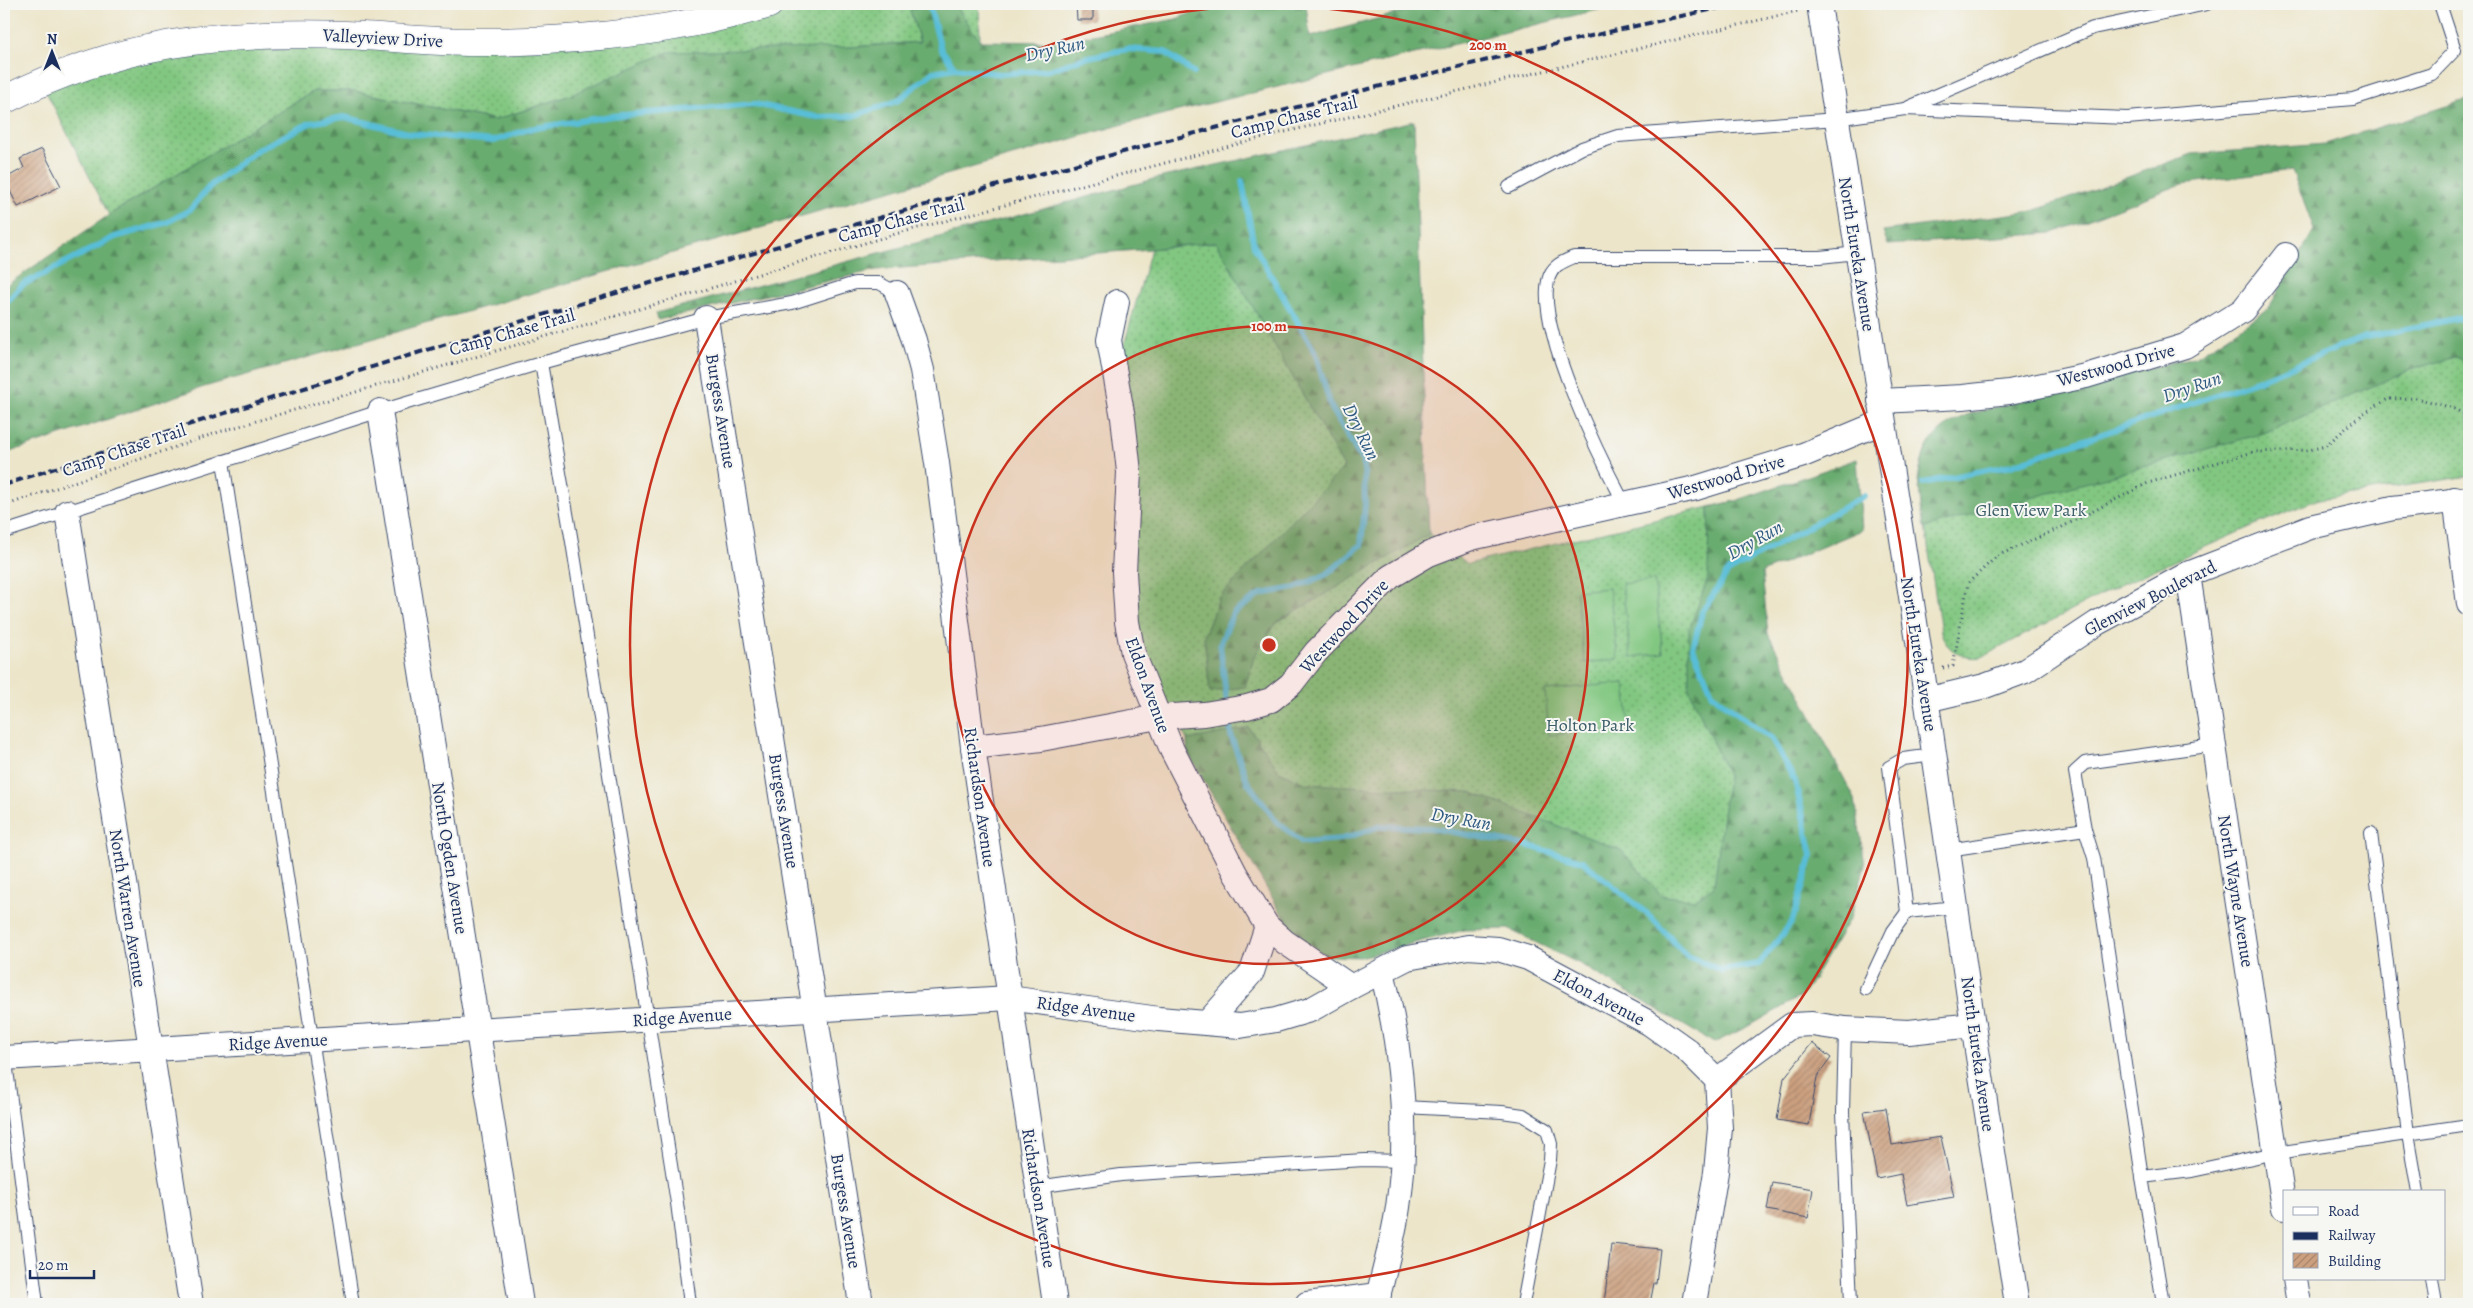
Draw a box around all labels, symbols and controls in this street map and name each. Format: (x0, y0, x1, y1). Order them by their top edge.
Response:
street label: Valleyview Drive (321, 23, 444, 53)
north arrow (28, 28, 78, 78)
text: N (47, 30, 57, 49)
water label: Dry Run (1023, 30, 1087, 68)
text: 200 m (1469, 35, 1507, 55)
street label: Camp Chase Trail (1228, 90, 1360, 144)
street label: North Eureka Avenue (1833, 175, 1881, 333)
street label: Camp Chase Trail (835, 191, 967, 248)
street label: Camp Chase Trail (446, 302, 578, 361)
text: 100 m (1251, 316, 1287, 336)
street label: Westwood Drive (2054, 338, 2177, 392)
street label: Burgess Avenue (700, 352, 742, 470)
water label: Dry Run (2159, 365, 2225, 409)
water label: Dry Run (1336, 399, 1386, 465)
street label: Camp Chase Trail (59, 417, 190, 482)
street label: Westwood Drive (1664, 449, 1787, 505)
park label: Glen View Park (1975, 498, 2087, 522)
water label: Dry Run (1722, 514, 1788, 566)
street label: Glenview Boulevard (2080, 554, 2221, 642)
street label: Westwood Drive (1293, 574, 1394, 679)
street label: North Eureka Avenue (1895, 575, 1943, 733)
street label: Eldon Avenue (1120, 634, 1176, 736)
centre of rings (1260, 636, 1278, 654)
park label: Holton Park (1546, 713, 1634, 737)
street label: Richardson Avenue (958, 725, 1002, 869)
street label: Burgess Avenue (763, 752, 805, 870)
street label: North Ogden Avenue (426, 780, 474, 936)
water label: Dry Run (1429, 801, 1493, 837)
street label: North Wayne Avenue (2212, 813, 2260, 969)
street label: North Warren Avenue (104, 827, 152, 989)
street label: Eldon Avenue (1549, 963, 1649, 1031)
street label: North Eureka Avenue (1955, 975, 2001, 1133)
street label: Ridge Avenue (1035, 990, 1137, 1028)
street label: Ridge Avenue (631, 1002, 733, 1032)
street label: Ridge Avenue (228, 1027, 328, 1057)
street label: Richardson Avenue (1016, 1126, 1062, 1270)
street label: Burgess Avenue (825, 1152, 867, 1270)
legend (2283, 1190, 2446, 1280)
text: Road (2328, 1201, 2360, 1221)
text: Railway (2328, 1225, 2376, 1245)
scale bar (30, 1248, 94, 1280)
text: Building (2328, 1251, 2381, 1271)
text: 20 m (38, 1255, 69, 1275)

